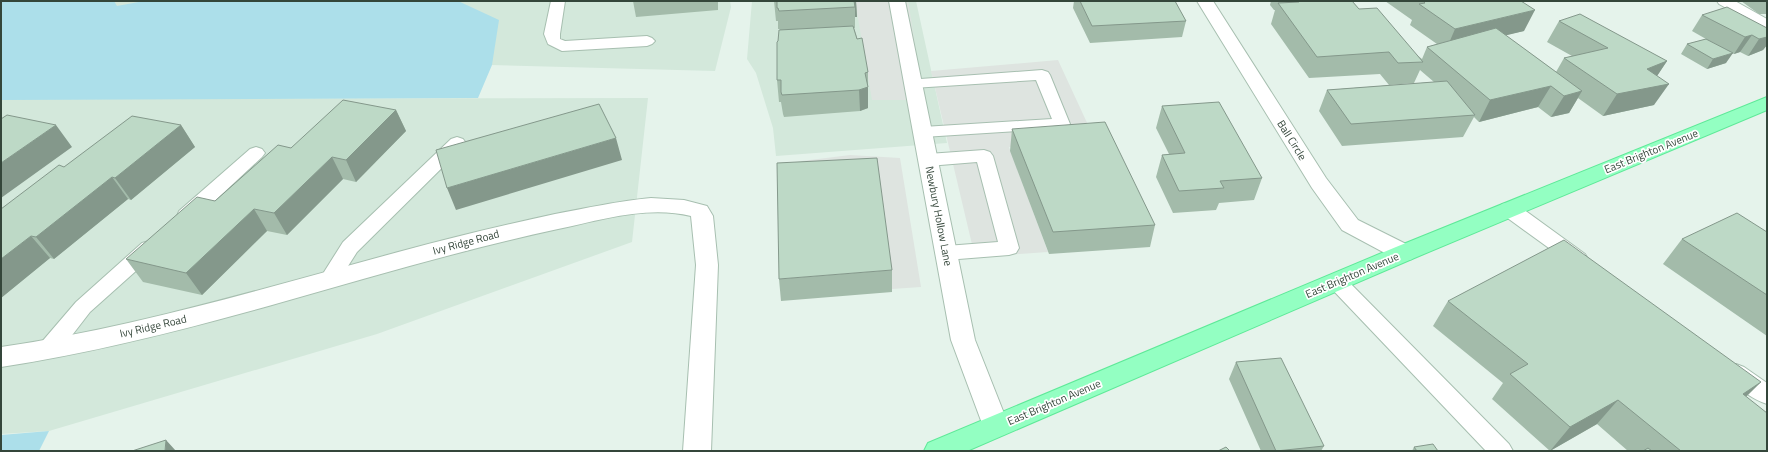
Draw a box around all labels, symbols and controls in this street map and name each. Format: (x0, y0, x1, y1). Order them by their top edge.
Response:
street label: Ball Circle (1273, 117, 1311, 164)
street label: East Brighton Avenue (1602, 125, 1701, 177)
street label: Newbury Hollow Lane (921, 165, 957, 268)
street label: Ivy Ridge Road (431, 225, 501, 259)
street label: East Brighton Avenue (1303, 248, 1402, 302)
street label: Ivy Ridge Road (118, 310, 188, 341)
street label: East Brighton Avenue (1005, 375, 1104, 429)

